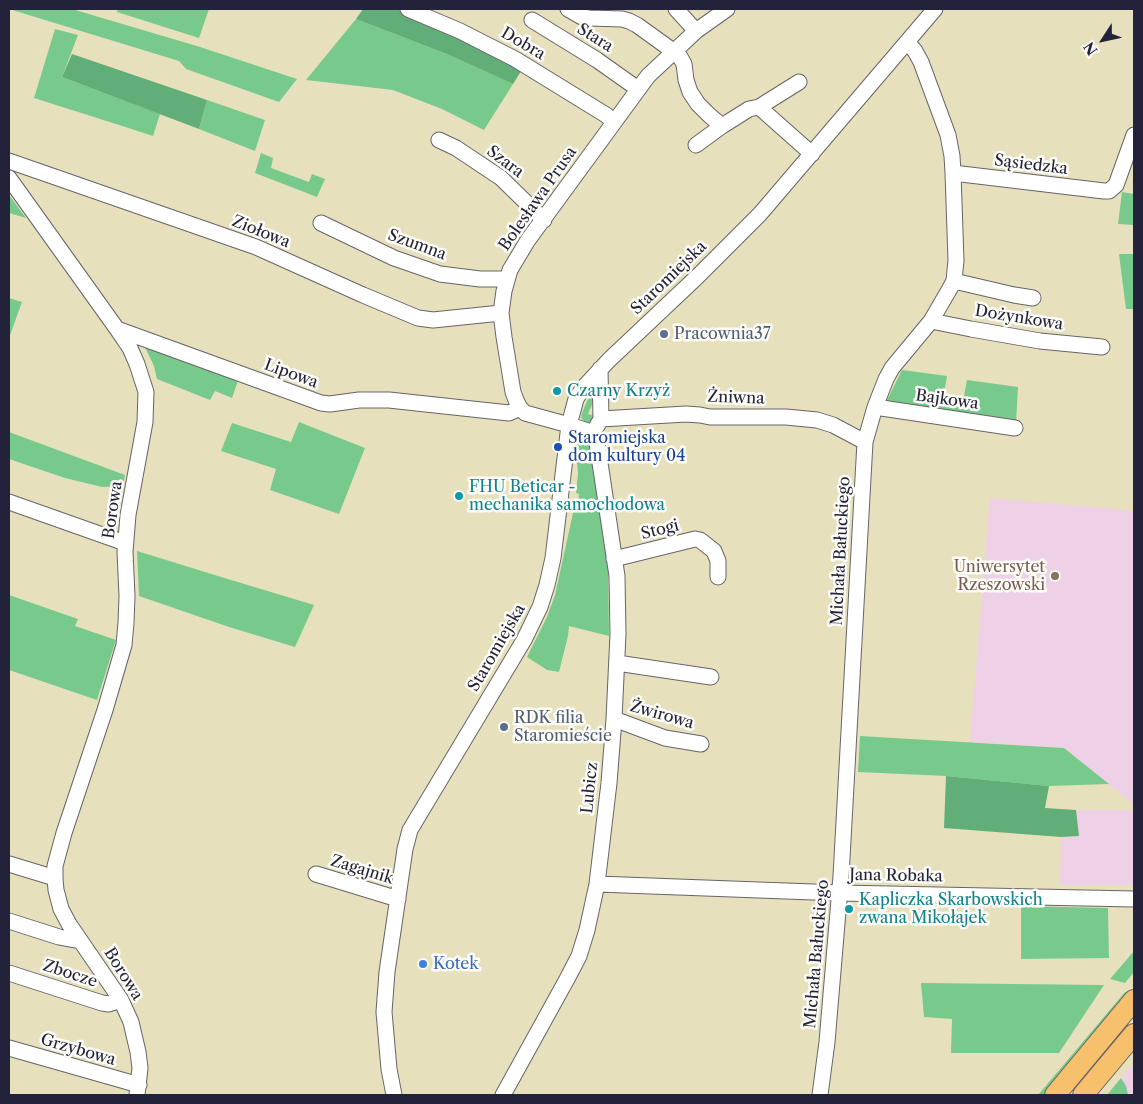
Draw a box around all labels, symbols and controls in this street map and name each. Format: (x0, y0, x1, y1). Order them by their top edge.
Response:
north arrow (1078, 15, 1128, 65)
street label: Stara (573, 20, 617, 56)
street label: Dobra (498, 24, 548, 64)
text: N (1080, 38, 1102, 59)
street label: Szara (483, 142, 527, 182)
street label: Bolesława Prusa (495, 143, 581, 255)
street label: Sąsiedzka (993, 151, 1069, 179)
street label: Ziołowa (229, 212, 293, 252)
street label: Szumna (385, 226, 449, 264)
street label: Staromiejska (627, 237, 711, 319)
street label: Dożynkowa (973, 302, 1065, 334)
place label: Pracownia37 (674, 324, 771, 344)
marker: Pracownia37 (658, 328, 670, 340)
street label: Lipowa (261, 355, 321, 393)
place label: Czarny Krzyż (567, 381, 670, 401)
marker: Czarny Krzyż (551, 385, 563, 397)
street label: Bajkowa (914, 386, 980, 414)
street label: Żniwna (707, 387, 765, 409)
place label: Staromiejska dom kultury 04 (568, 428, 685, 466)
marker: Staromiejska dom kultury 04 (552, 441, 564, 453)
street label: Michała Bałuckiego (828, 476, 854, 626)
place label: FHU Beticar - mechanika samochodowa (469, 477, 665, 515)
street label: Borowa (99, 480, 127, 540)
marker: FHU Beticar - mechanika samochodowa (453, 490, 465, 502)
street label: Stogi (639, 516, 681, 544)
place label: Uniwersytet Rzeszowski (954, 557, 1045, 595)
marker: Uniwersytet Rzeszowski (1049, 570, 1061, 582)
street label: Staromiejska (464, 601, 530, 695)
street label: Żwirowa (628, 697, 696, 733)
place label: RDK filia Staromieście (514, 708, 612, 746)
marker: RDK filia Staromieście (498, 721, 510, 733)
street label: Lubicz (578, 761, 602, 815)
street label: Zagajnik (328, 851, 396, 889)
street label: Jana Robaka (849, 866, 943, 886)
street label: Michała Bałuckiego (801, 879, 833, 1029)
place label: Kapliczka Skarbowskich zwana Mikołajek (859, 890, 1043, 928)
marker: Kapliczka Skarbowskich zwana Mikołajek (843, 903, 855, 915)
street label: Borowa (99, 944, 147, 1004)
place label: Kotek (433, 954, 479, 974)
street label: Zbocze (40, 956, 100, 992)
marker: Kotek (417, 958, 429, 970)
street label: Grzybowa (38, 1030, 118, 1070)

